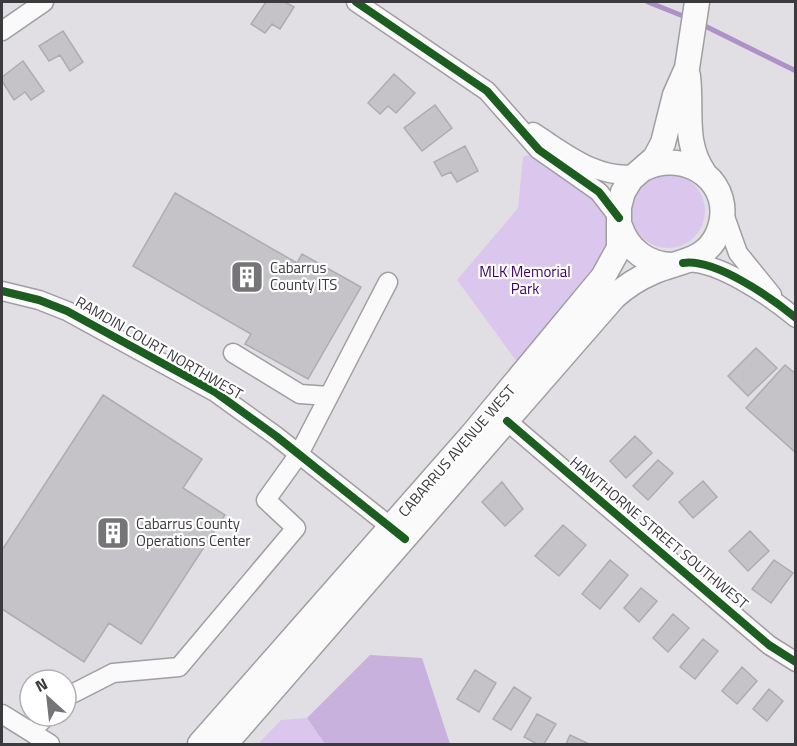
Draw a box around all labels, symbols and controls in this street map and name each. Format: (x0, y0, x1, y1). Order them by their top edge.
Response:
place label: Cabarrus County ITS (270, 256, 337, 296)
building icon: Cabarrus County ITS (229, 259, 265, 295)
park label: MLK Memorial Park (479, 260, 571, 300)
street label: RAMDIN COURT NORTHWEST (71, 290, 247, 405)
street label: CABARRUS AVENUE WEST (392, 379, 521, 522)
street label: HAWTHORNE STREET SOUTHWEST (565, 451, 754, 615)
place label: Cabarrus County Operations Center (136, 512, 251, 552)
building icon: Cabarrus County Operations Center (95, 515, 131, 551)
north arrow (18, 668, 78, 728)
text: N (31, 671, 52, 698)

